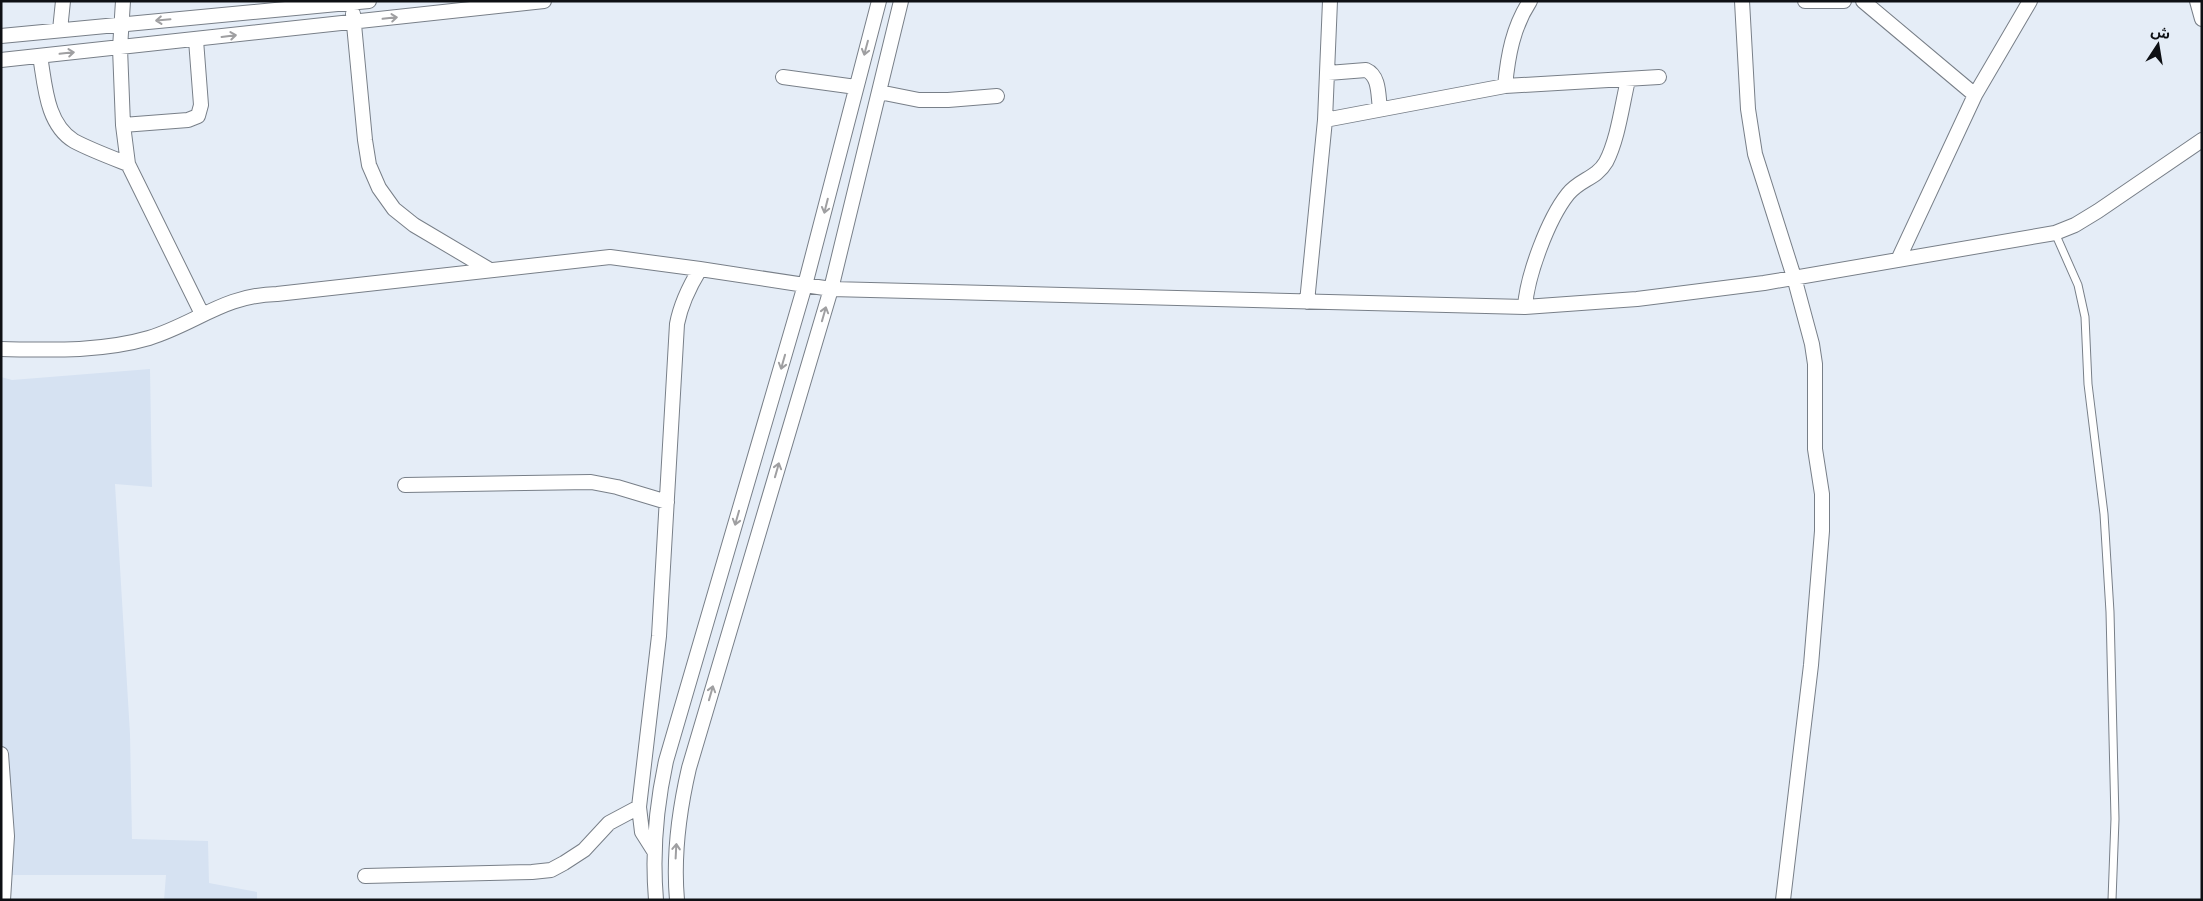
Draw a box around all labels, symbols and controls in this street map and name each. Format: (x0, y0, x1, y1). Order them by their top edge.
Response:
one-way arrow (382, 13, 398, 22)
one-way arrow (155, 15, 171, 25)
north arrow (2133, 20, 2183, 70)
text: ش (2149, 20, 2172, 44)
one-way arrow (220, 31, 236, 41)
one-way arrow (861, 40, 871, 56)
one-way arrow (59, 49, 75, 58)
one-way arrow (821, 197, 830, 213)
one-way arrow (819, 307, 829, 323)
one-way arrow (777, 354, 787, 370)
one-way arrow (773, 462, 783, 478)
one-way arrow (731, 510, 741, 526)
one-way arrow (707, 685, 717, 701)
one-way arrow (672, 843, 681, 859)

